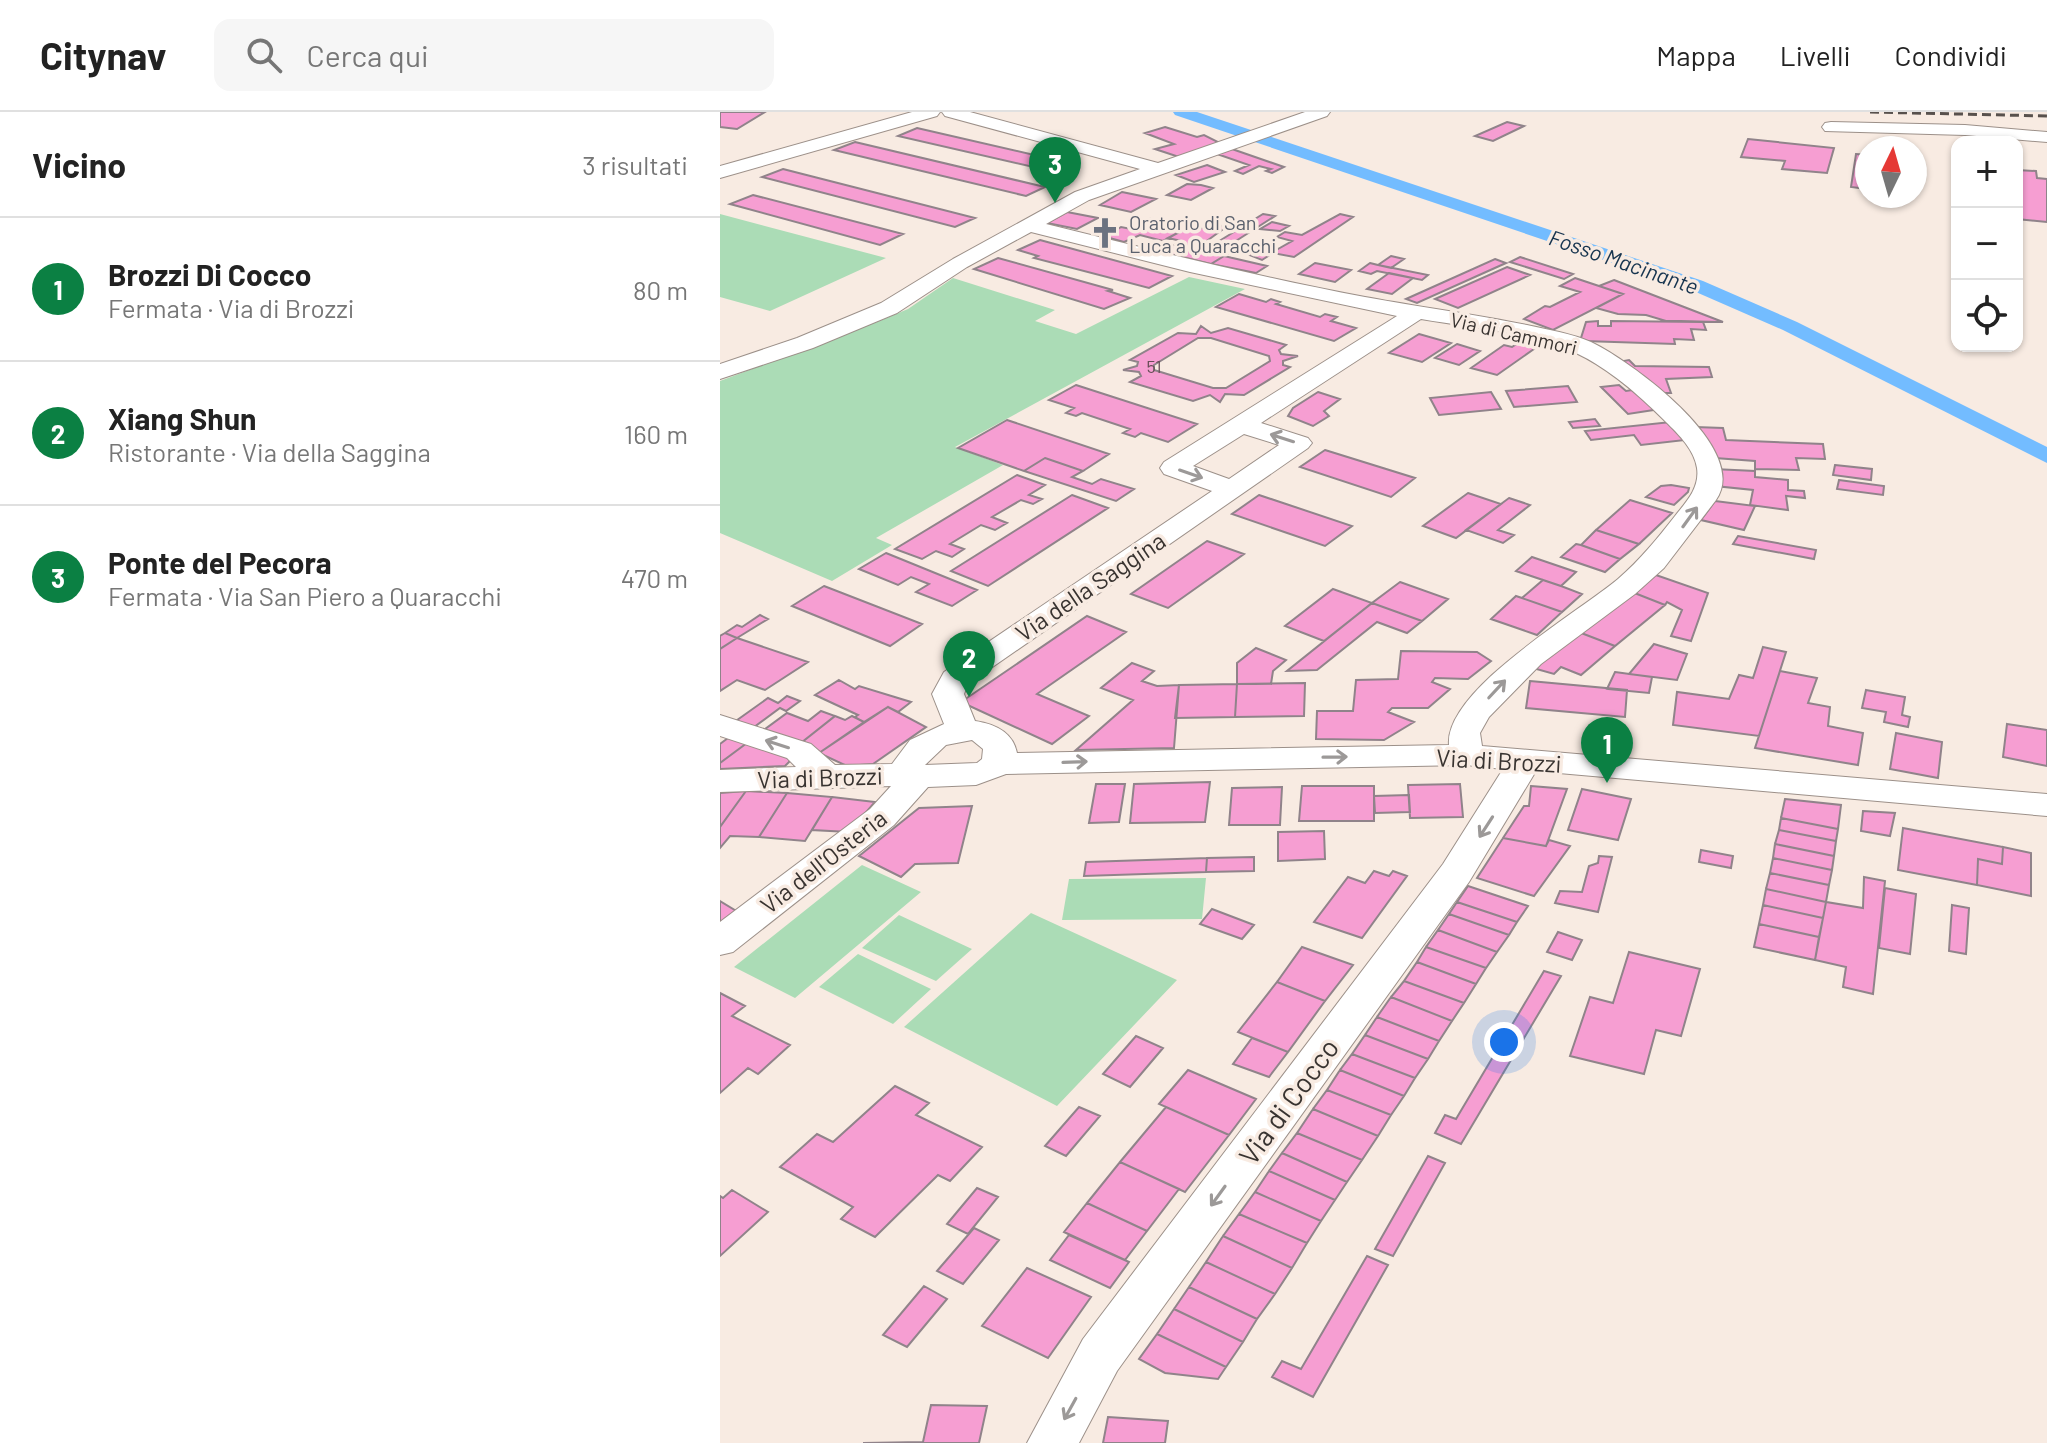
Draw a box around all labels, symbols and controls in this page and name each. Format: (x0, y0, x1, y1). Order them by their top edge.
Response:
search box (214, 19, 774, 91)
text: Citynav (40, 32, 166, 78)
icon: search (242, 33, 286, 77)
text: Cerca qui (306, 37, 429, 73)
text: Mappa (1656, 38, 1736, 72)
text: Livelli (1780, 38, 1851, 72)
text: Condividi (1895, 38, 2007, 72)
north arrow (1855, 136, 1927, 208)
map controls (1951, 136, 2023, 352)
button: + (1951, 136, 2023, 208)
pin: 3 (1029, 137, 1081, 203)
text: Vicino (32, 144, 126, 185)
text: 3 risultati (582, 149, 688, 180)
button: − (1951, 208, 2023, 280)
place label: Oratorio di San Luca a Quaracchi (1129, 210, 1276, 257)
church icon: Oratorio di San Luca a Quaracchi (1088, 216, 1122, 250)
water label: Fosso Macinante (1546, 223, 1702, 299)
text: Brozzi Di Cocco (108, 256, 311, 292)
text: 1 (53, 274, 63, 305)
text: 80 m (633, 274, 688, 305)
button: locate (1951, 280, 2023, 352)
text: Fermata · Via di Brozzi (108, 292, 354, 323)
street label: Via di Cammori (1448, 307, 1580, 359)
house number: 51 (1146, 355, 1162, 377)
text: Xiang Shun (108, 400, 257, 436)
text: 2 (51, 418, 65, 449)
text: 160 m (624, 418, 688, 449)
one-way arrow (1269, 430, 1295, 445)
text: Ristorante · Via della Saggina (108, 436, 431, 467)
one-way arrow (1178, 468, 1203, 483)
one-way arrow (1681, 507, 1698, 528)
street label: Via della Saggina (1010, 525, 1170, 647)
text: Ponte del Pecora (108, 544, 332, 580)
text: 3 (51, 562, 65, 593)
text: 470 m (621, 562, 688, 593)
text: Fermata · Via San Piero a Quaracchi (108, 580, 502, 611)
pin: 2 (943, 631, 995, 697)
one-way arrow (1487, 680, 1506, 699)
pin: 1 (1581, 717, 1633, 783)
one-way arrow (765, 736, 790, 750)
street label: Via di Brozzi (1436, 742, 1562, 778)
one-way arrow (1321, 749, 1348, 765)
one-way arrow (1061, 755, 1088, 770)
street label: Via di Brozzi (757, 760, 883, 794)
street label: Via dell'Osteria (754, 803, 892, 919)
one-way arrow (1477, 815, 1494, 837)
your location (1484, 1022, 1524, 1062)
street label: Via di Cocco (1231, 1031, 1345, 1171)
one-way arrow (1210, 1184, 1226, 1206)
one-way arrow (1062, 1397, 1078, 1421)

